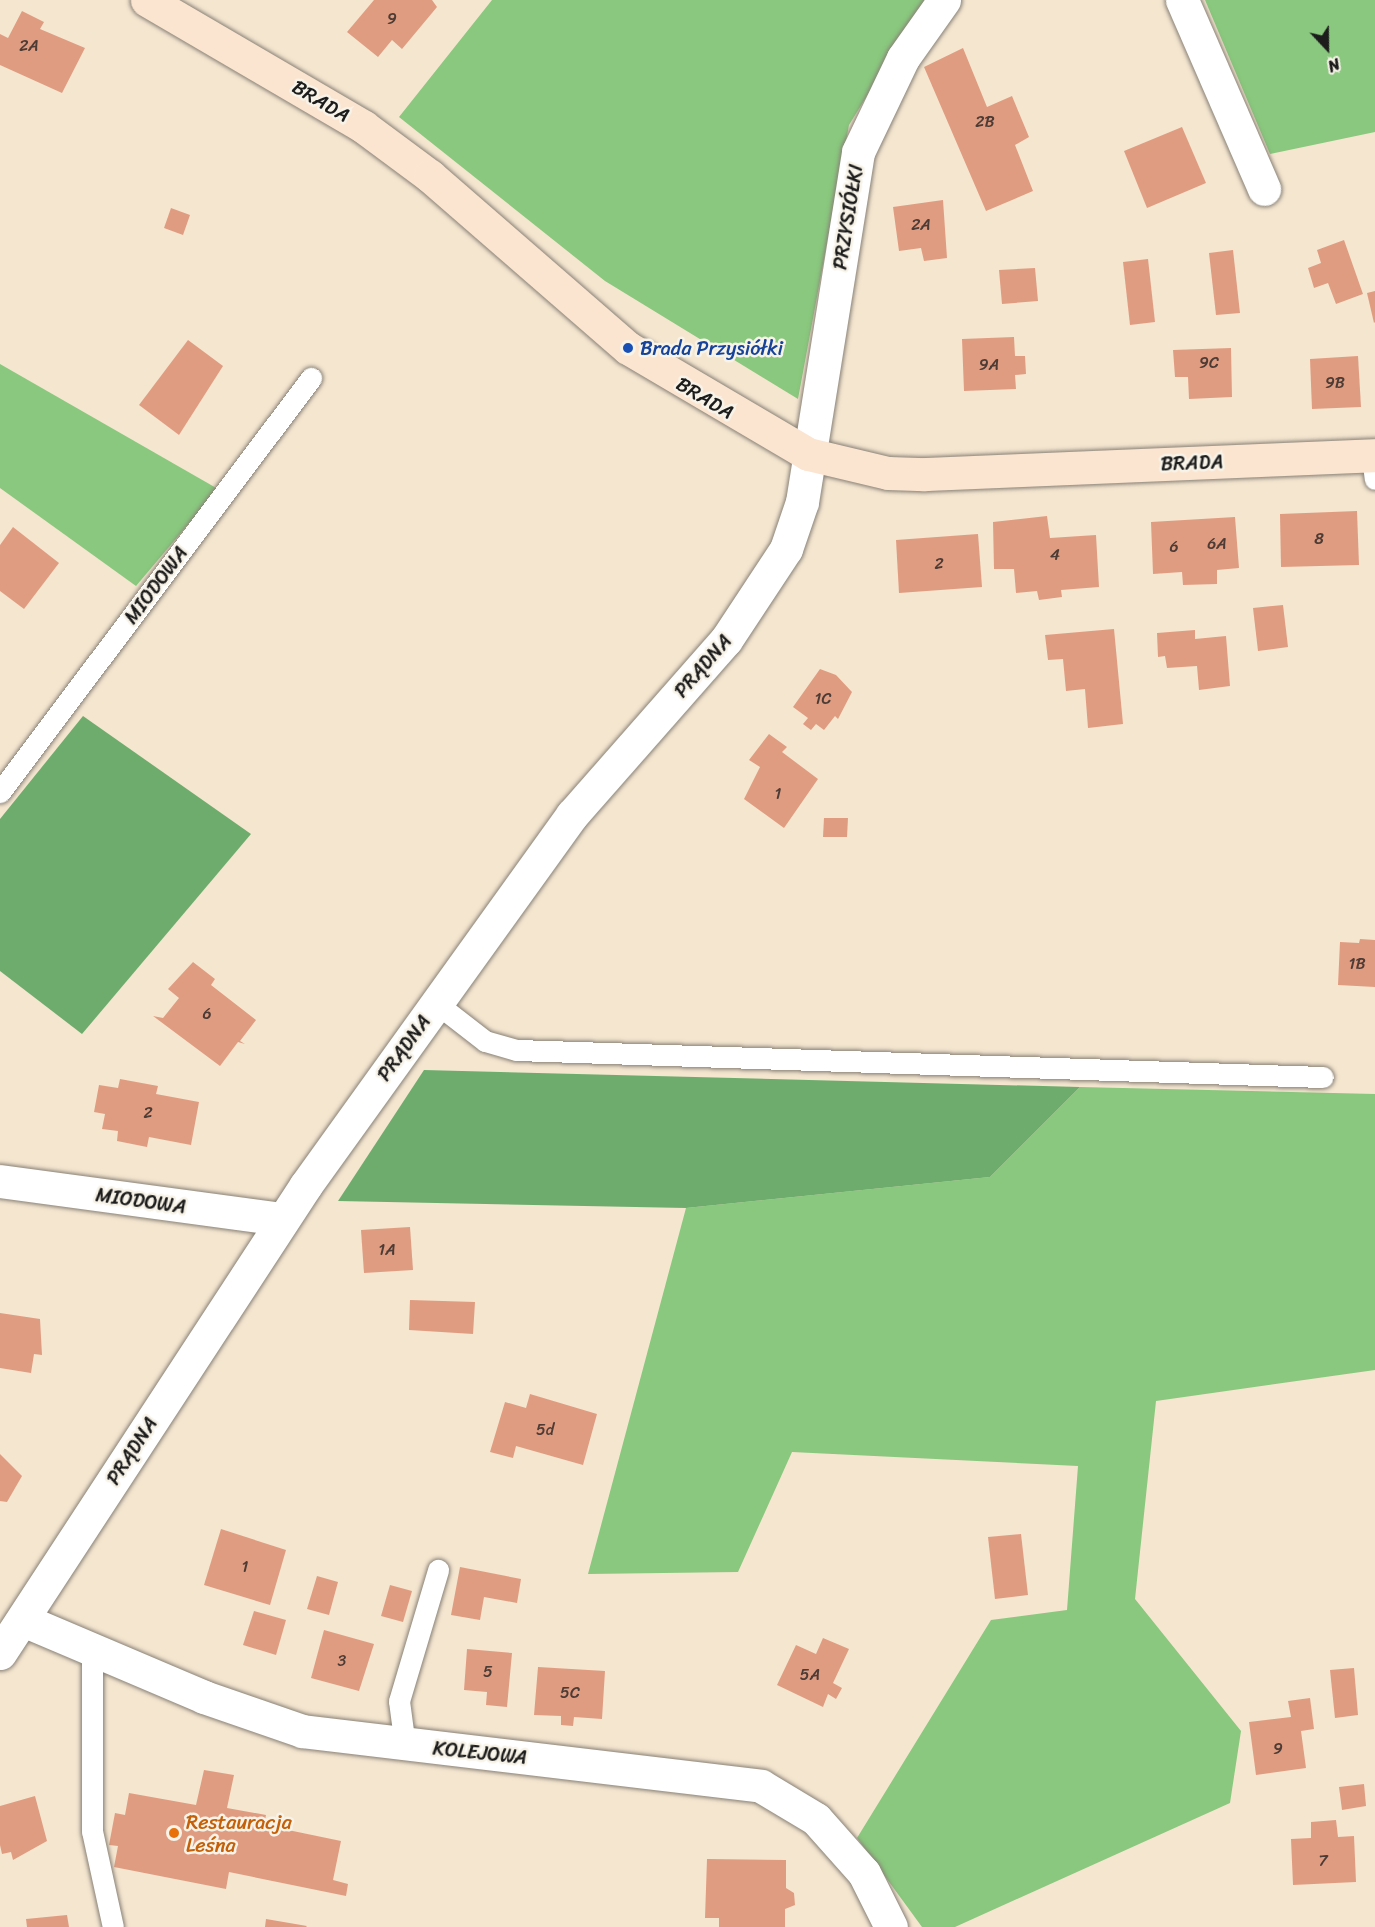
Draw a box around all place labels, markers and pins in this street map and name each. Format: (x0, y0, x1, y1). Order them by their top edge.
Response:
place label: Brada Przysiółki (640, 336, 784, 360)
marker: Brada Przysiółki (621, 341, 635, 355)
place label: Restauracja Leśna (186, 1810, 292, 1857)
marker: Restauracja Leśna (167, 1826, 181, 1840)

